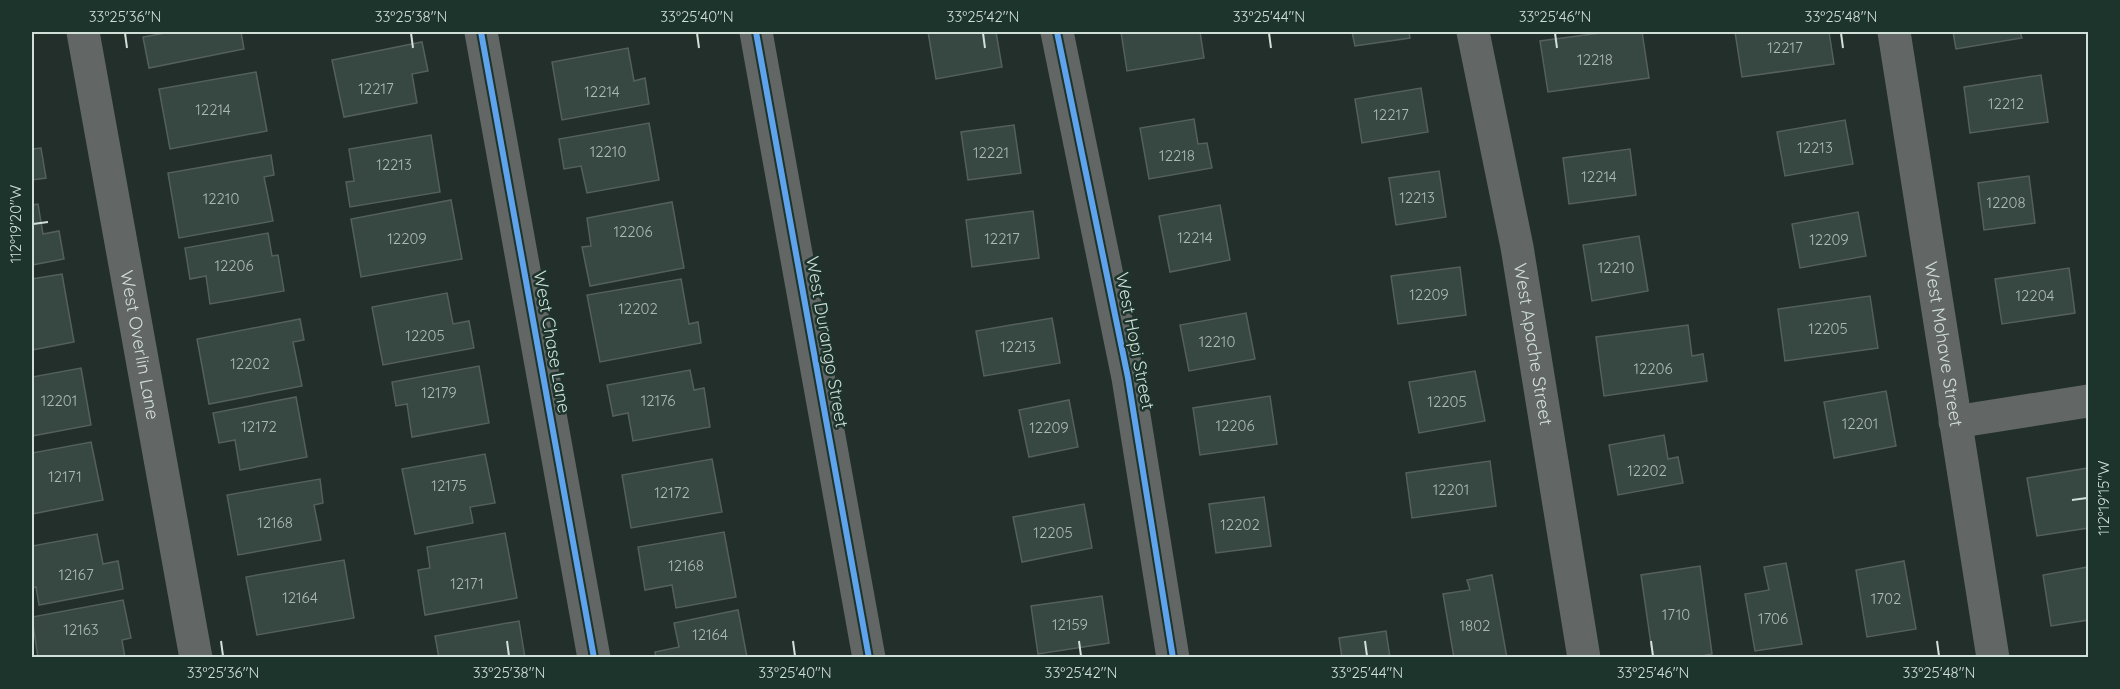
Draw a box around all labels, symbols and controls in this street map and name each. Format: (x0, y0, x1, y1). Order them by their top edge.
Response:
text: 33°25'36"N (89, 7, 161, 26)
text: 33°25'38"N (375, 7, 447, 26)
text: 33°25'40"N (660, 7, 734, 26)
text: 33°25'42"N (947, 7, 1019, 26)
text: 33°25'44"N (1233, 7, 1305, 26)
text: 33°25'46"N (1519, 7, 1591, 26)
text: 33°25'48"N (1805, 7, 1877, 26)
house number: 12217 (1767, 38, 1803, 57)
house number: 12218 (1577, 50, 1613, 69)
house number: 12217 (358, 79, 394, 98)
house number: 12214 (584, 82, 620, 101)
house number: 12212 (1988, 94, 2024, 113)
house number: 12214 (195, 100, 231, 119)
house number: 12217 (1373, 105, 1409, 124)
house number: 12213 (1797, 138, 1833, 157)
house number: 12210 (590, 142, 626, 161)
house number: 12221 (973, 143, 1009, 162)
house number: 12218 (1159, 146, 1195, 165)
house number: 12213 (376, 155, 412, 174)
house number: 12214 (1581, 167, 1617, 186)
text: 112°19'20"W (6, 184, 25, 263)
house number: 12213 (1399, 188, 1435, 207)
house number: 12210 (203, 189, 239, 208)
house number: 12208 (1986, 193, 2026, 212)
house number: 12206 (613, 222, 653, 241)
house number: 12214 (1177, 228, 1213, 247)
house number: 12209 (387, 229, 427, 248)
house number: 12217 (984, 229, 1020, 248)
house number: 12209 (1809, 230, 1849, 249)
street label: West Durango Street (801, 254, 854, 429)
house number: 12206 (214, 256, 254, 275)
house number: 12210 (1598, 258, 1634, 277)
street label: West Mohave Street (1919, 260, 1968, 428)
street label: West Apache Street (1509, 261, 1558, 427)
street label: West Overlin Lane (115, 268, 165, 421)
street label: West Chase Lane (529, 269, 576, 415)
street label: West Hopi Street (1111, 270, 1160, 412)
house number: 12209 (1409, 285, 1449, 304)
house number: 12204 (2015, 286, 2055, 305)
house number: 12202 (618, 299, 658, 318)
house number: 12205 (1808, 319, 1848, 338)
house number: 12205 (405, 326, 445, 345)
house number: 12210 (1199, 332, 1235, 351)
house number: 12213 (1000, 337, 1036, 356)
house number: 12202 (230, 354, 270, 373)
house number: 12206 (1633, 359, 1673, 378)
house number: 12179 (421, 383, 457, 402)
house number: 12201 (41, 391, 77, 410)
house number: 12176 (641, 391, 675, 410)
house number: 12205 (1427, 392, 1467, 411)
house number: 12201 (1842, 414, 1878, 433)
house number: 12206 (1215, 416, 1255, 435)
house number: 12172 (241, 417, 277, 436)
house number: 12209 (1029, 418, 1069, 437)
text: 112°19'15"W (2094, 460, 2113, 536)
house number: 12202 (1627, 461, 1667, 480)
house number: 12171 (48, 467, 82, 486)
house number: 12175 (431, 476, 467, 495)
house number: 12201 (1433, 480, 1469, 499)
house number: 12172 (654, 483, 690, 502)
house number: 12168 (257, 513, 293, 532)
house number: 12202 (1220, 515, 1260, 534)
house number: 12205 (1033, 523, 1073, 542)
house number: 12168 (668, 556, 704, 575)
house number: 12167 (58, 565, 94, 584)
house number: 12171 (450, 574, 484, 593)
house number: 12164 (282, 588, 318, 607)
house number: 1702 (1871, 589, 1901, 608)
house number: 1710 (1662, 605, 1690, 624)
house number: 1706 (1758, 609, 1788, 628)
house number: 12159 (1052, 615, 1088, 634)
house number: 1802 (1460, 616, 1490, 635)
house number: 12163 (63, 620, 99, 639)
house number: 12164 (692, 625, 728, 644)
text: 33°25'36"N (187, 663, 259, 682)
text: 33°25'38"N (473, 663, 545, 682)
text: 33°25'40"N (758, 663, 832, 682)
text: 33°25'42"N (1045, 663, 1117, 682)
text: 33°25'44"N (1331, 663, 1403, 682)
text: 33°25'46"N (1617, 663, 1689, 682)
text: 33°25'48"N (1903, 663, 1975, 682)

